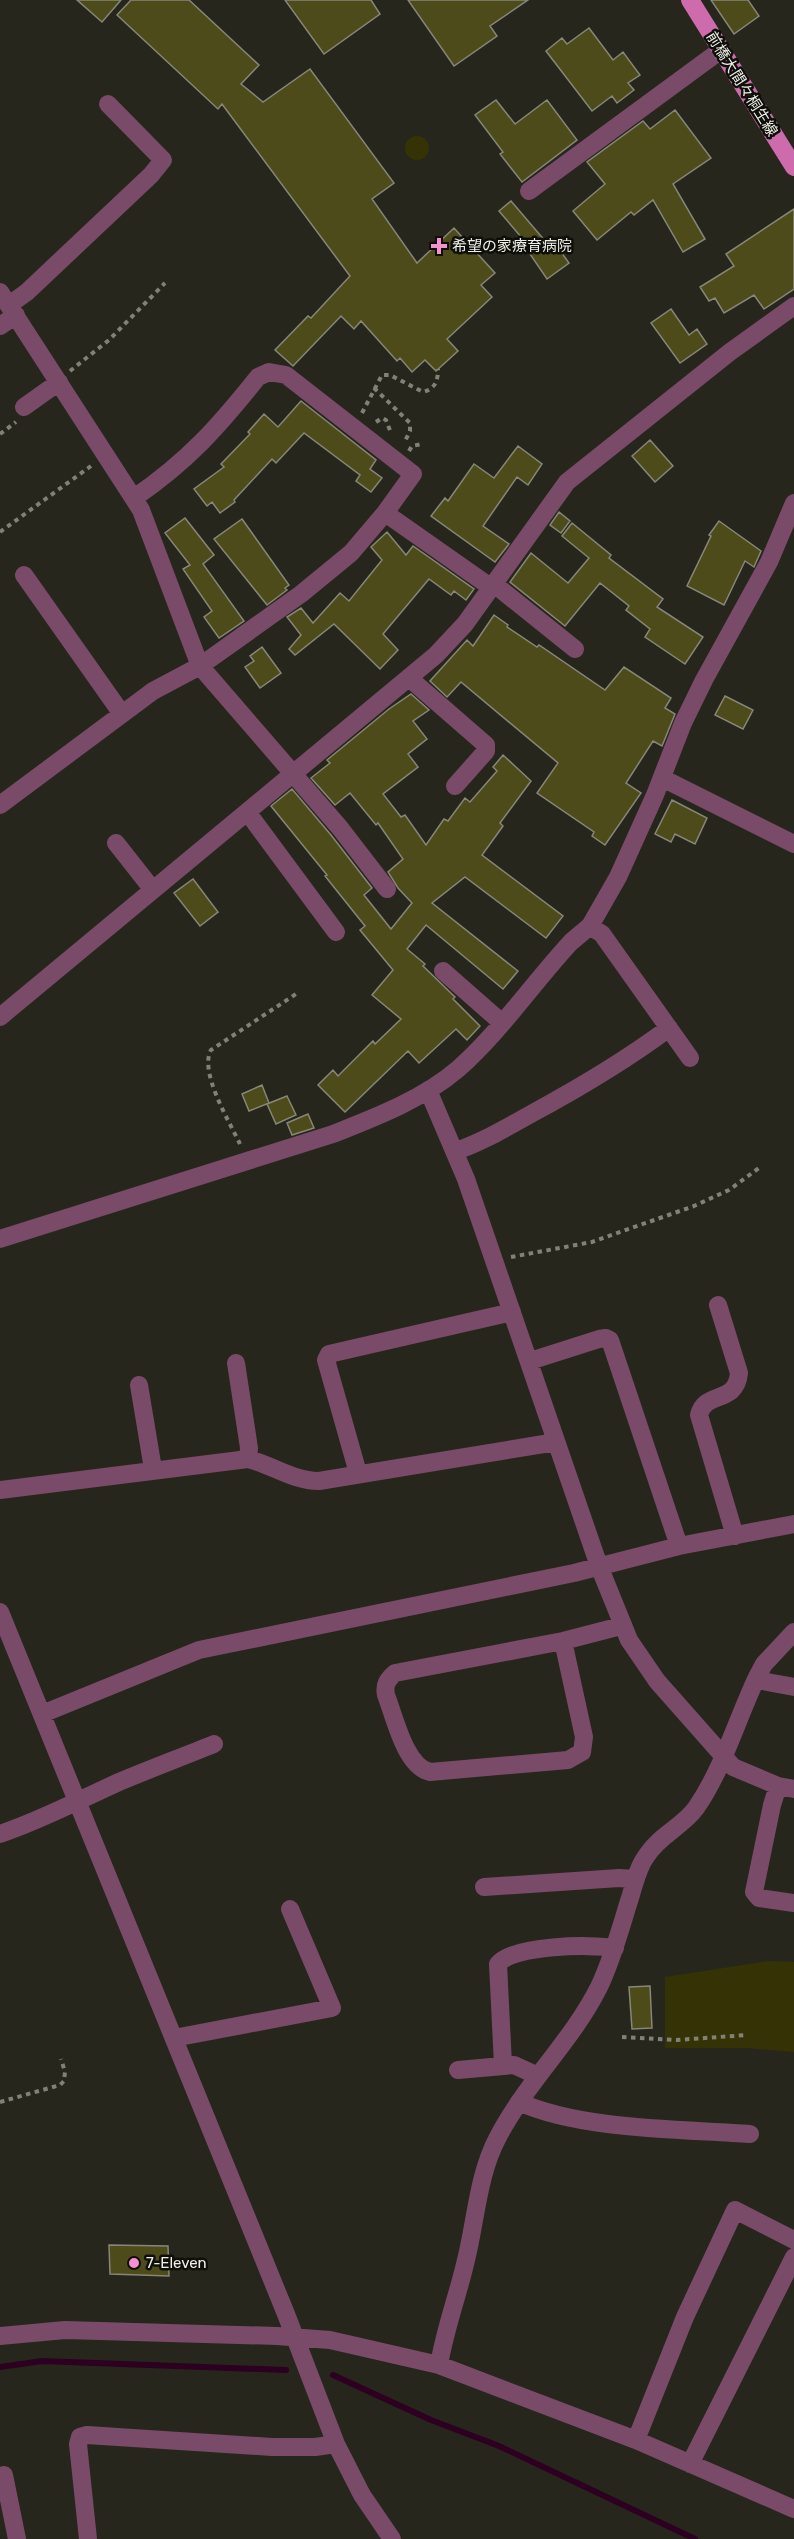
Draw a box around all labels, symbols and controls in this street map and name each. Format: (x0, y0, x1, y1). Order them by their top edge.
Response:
street label: 前橋大間々桐生線 (703, 28, 781, 140)
marker: 希望の家療育病院 (430, 237, 448, 255)
place label: 希望の家療育病院 (452, 237, 572, 255)
place label: 7-Eleven (146, 2254, 207, 2272)
marker: 7-Eleven (127, 2256, 141, 2270)

